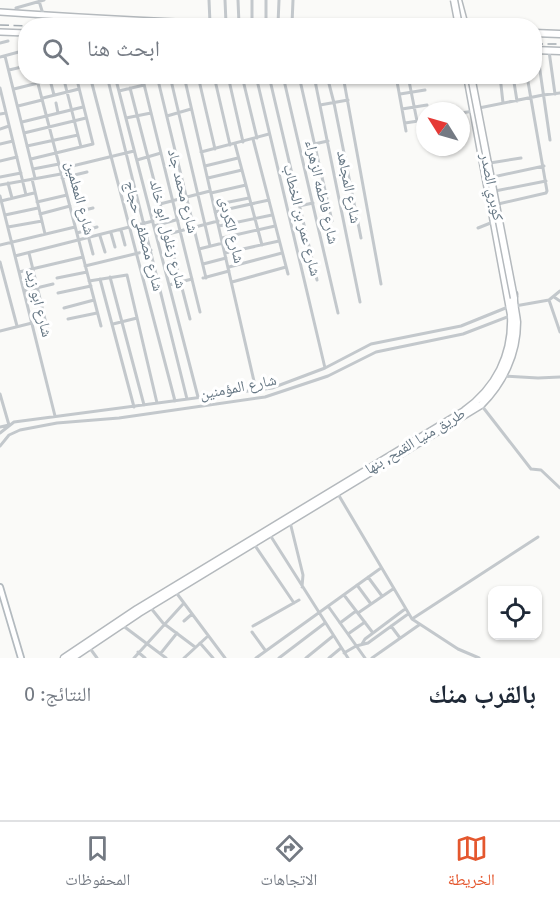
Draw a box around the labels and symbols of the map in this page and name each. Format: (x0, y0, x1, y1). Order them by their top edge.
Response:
north arrow (416, 102, 470, 156)
street label: شارع فاطمه الزهراء (300, 138, 343, 246)
street label: شارع محمد جاد (163, 147, 202, 235)
street label: شارع المجاهد (332, 149, 365, 225)
street label: كوبري الصدر (474, 151, 507, 223)
street label: شارع المعلمين (61, 159, 99, 237)
street label: شارع عمر بن الخطاب (278, 162, 325, 278)
street label: شارع زغلول ابو خالد (145, 178, 190, 291)
street label: شارع مصطفى حجاج (120, 179, 167, 293)
street label: شارع الكردى (215, 195, 248, 265)
street label: شارع ابو زيد (21, 267, 56, 339)
street label: شارع المؤمنين (198, 371, 278, 404)
street label: طريق منيا القمح, بنها (362, 404, 469, 479)

